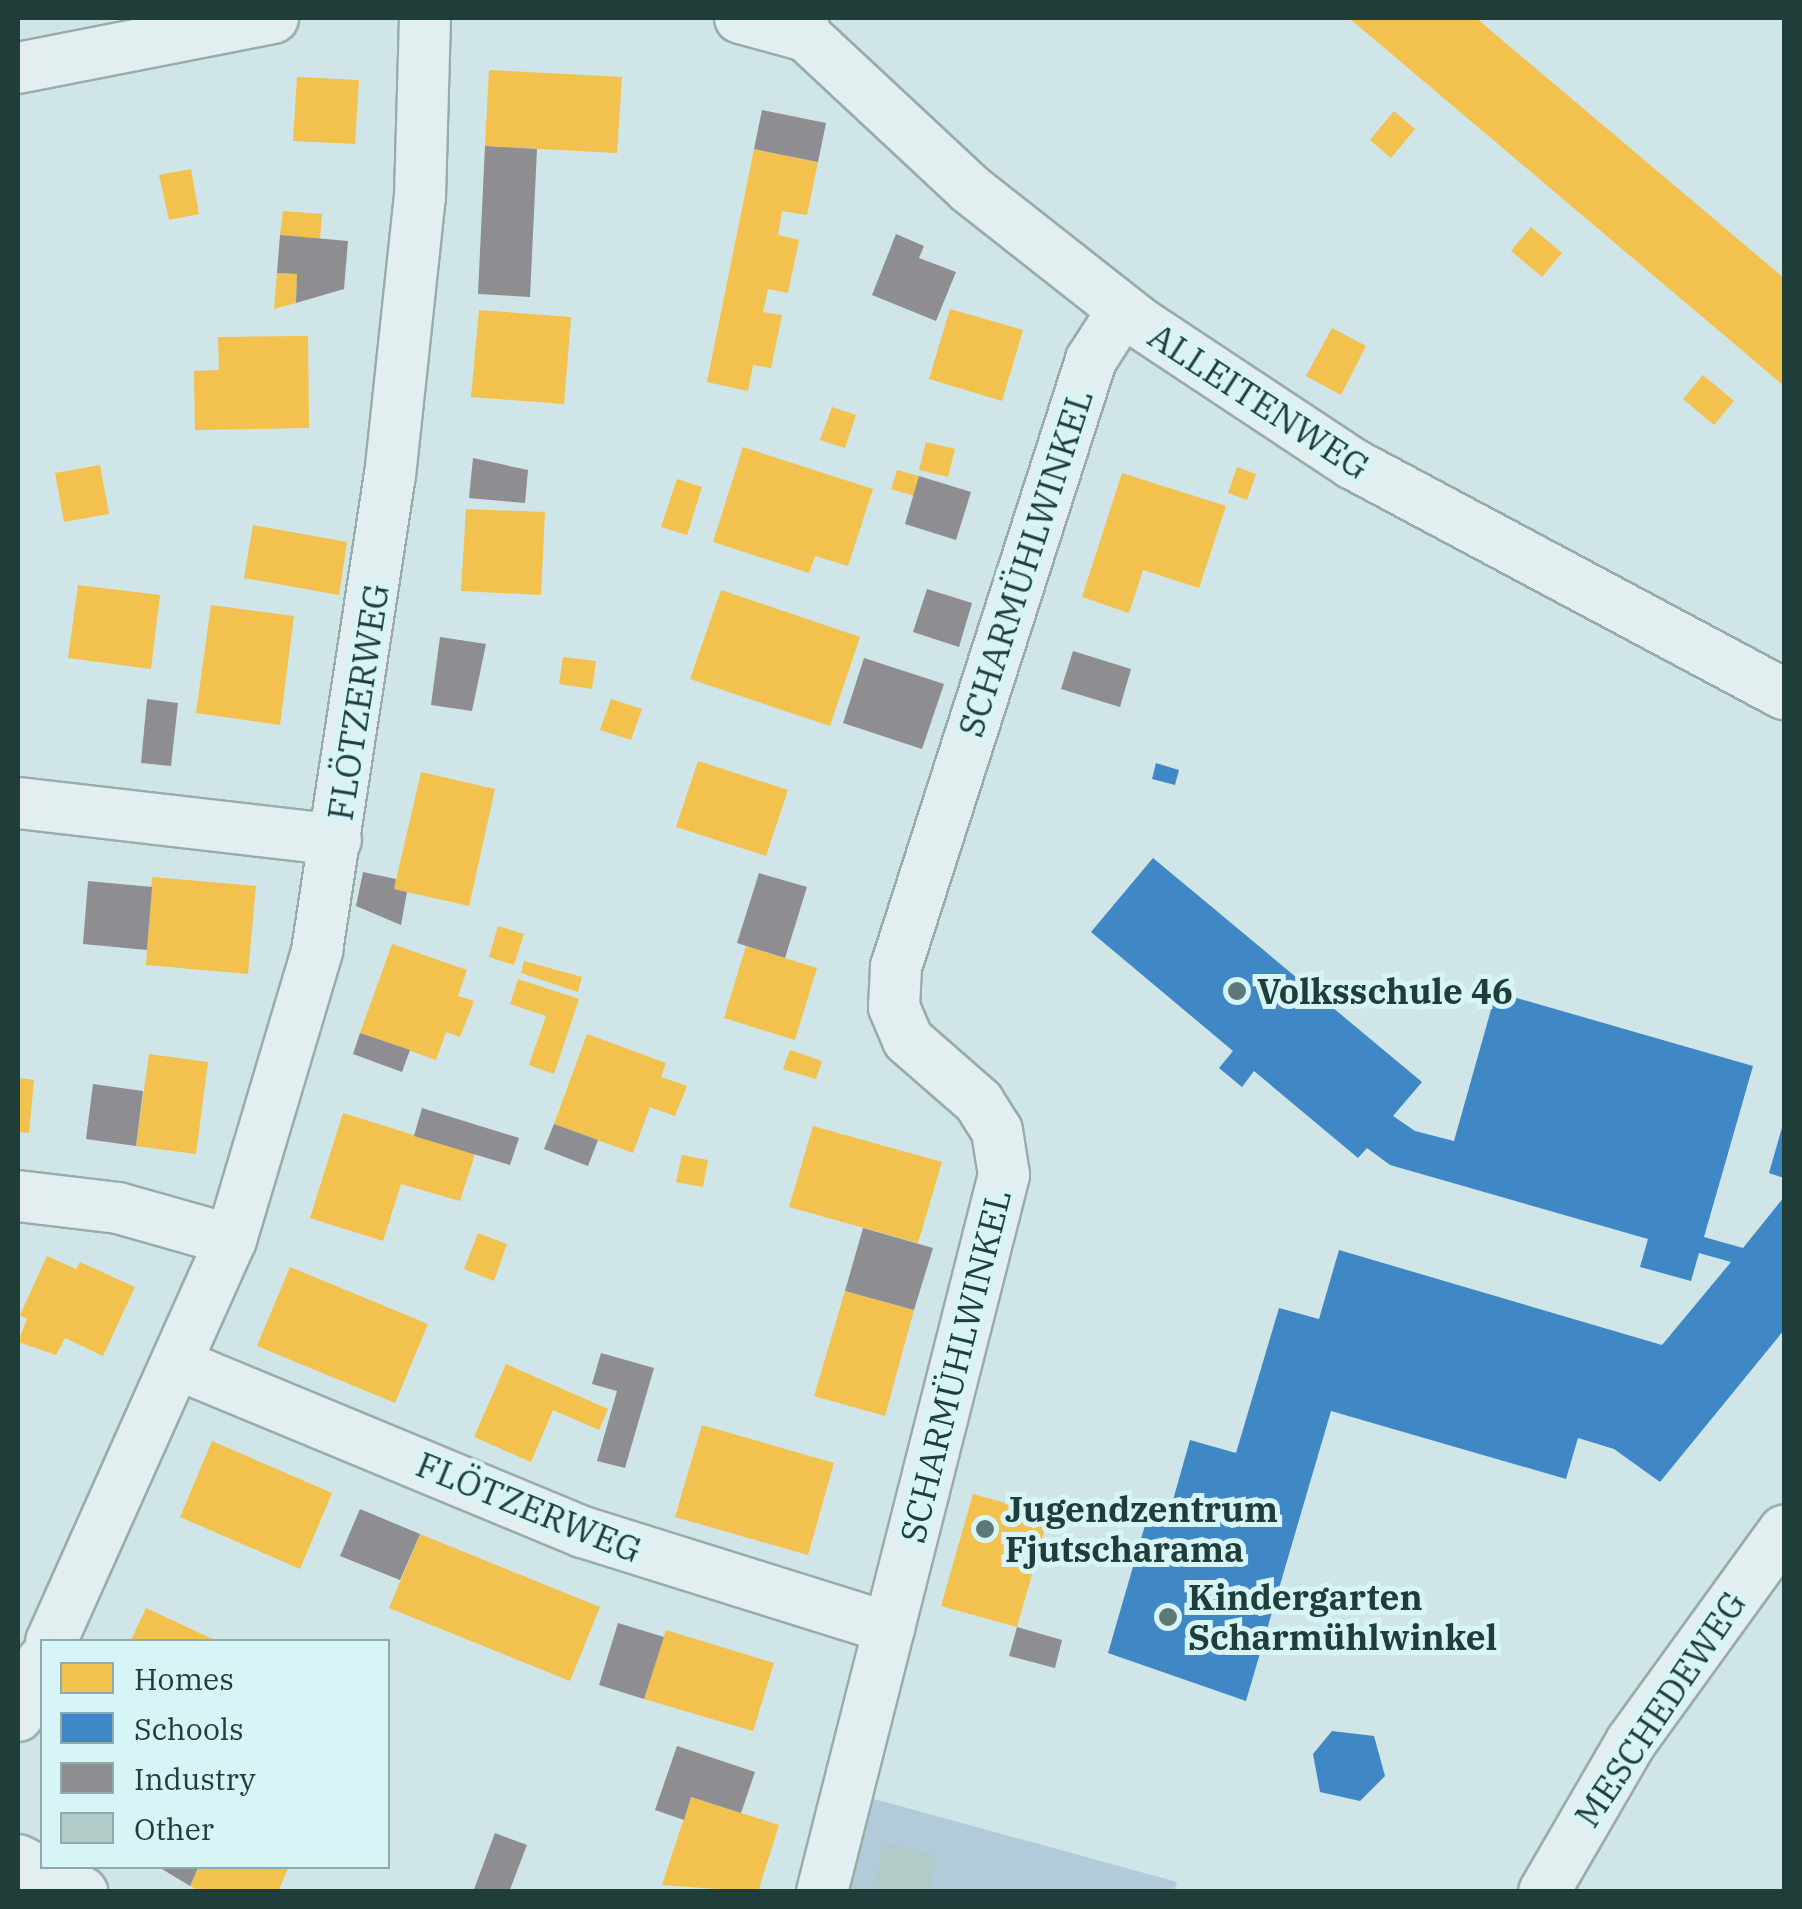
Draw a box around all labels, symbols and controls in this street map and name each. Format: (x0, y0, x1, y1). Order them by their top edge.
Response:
street label: ALLEITENWEG (1141, 314, 1377, 488)
street label: SCHARMÜHLWINKEL (949, 384, 1101, 742)
street label: FLÖTZERWEG (319, 581, 397, 823)
place label: Volksschule 46 (1257, 970, 1513, 1012)
marker: Volksschule 46 (1226, 980, 1248, 1002)
street label: SCHARMÜHLWINKEL (891, 1185, 1019, 1547)
street label: FLÖTZERWEG (410, 1443, 648, 1571)
place label: Jugendzentrum Fjutscharama (1005, 1488, 1278, 1570)
marker: Jugendzentrum Fjutscharama (974, 1518, 996, 1540)
place label: Kindergarten Scharmühlwinkel (1188, 1576, 1497, 1658)
street label: MESCHEDEWEG (1566, 1583, 1754, 1835)
marker: Kindergarten Scharmühlwinkel (1157, 1606, 1179, 1628)
legend (40, 1639, 390, 1869)
text: Homes (134, 1659, 234, 1698)
text: Schools (134, 1709, 244, 1748)
text: Industry (134, 1759, 256, 1798)
text: Other (134, 1809, 214, 1848)

